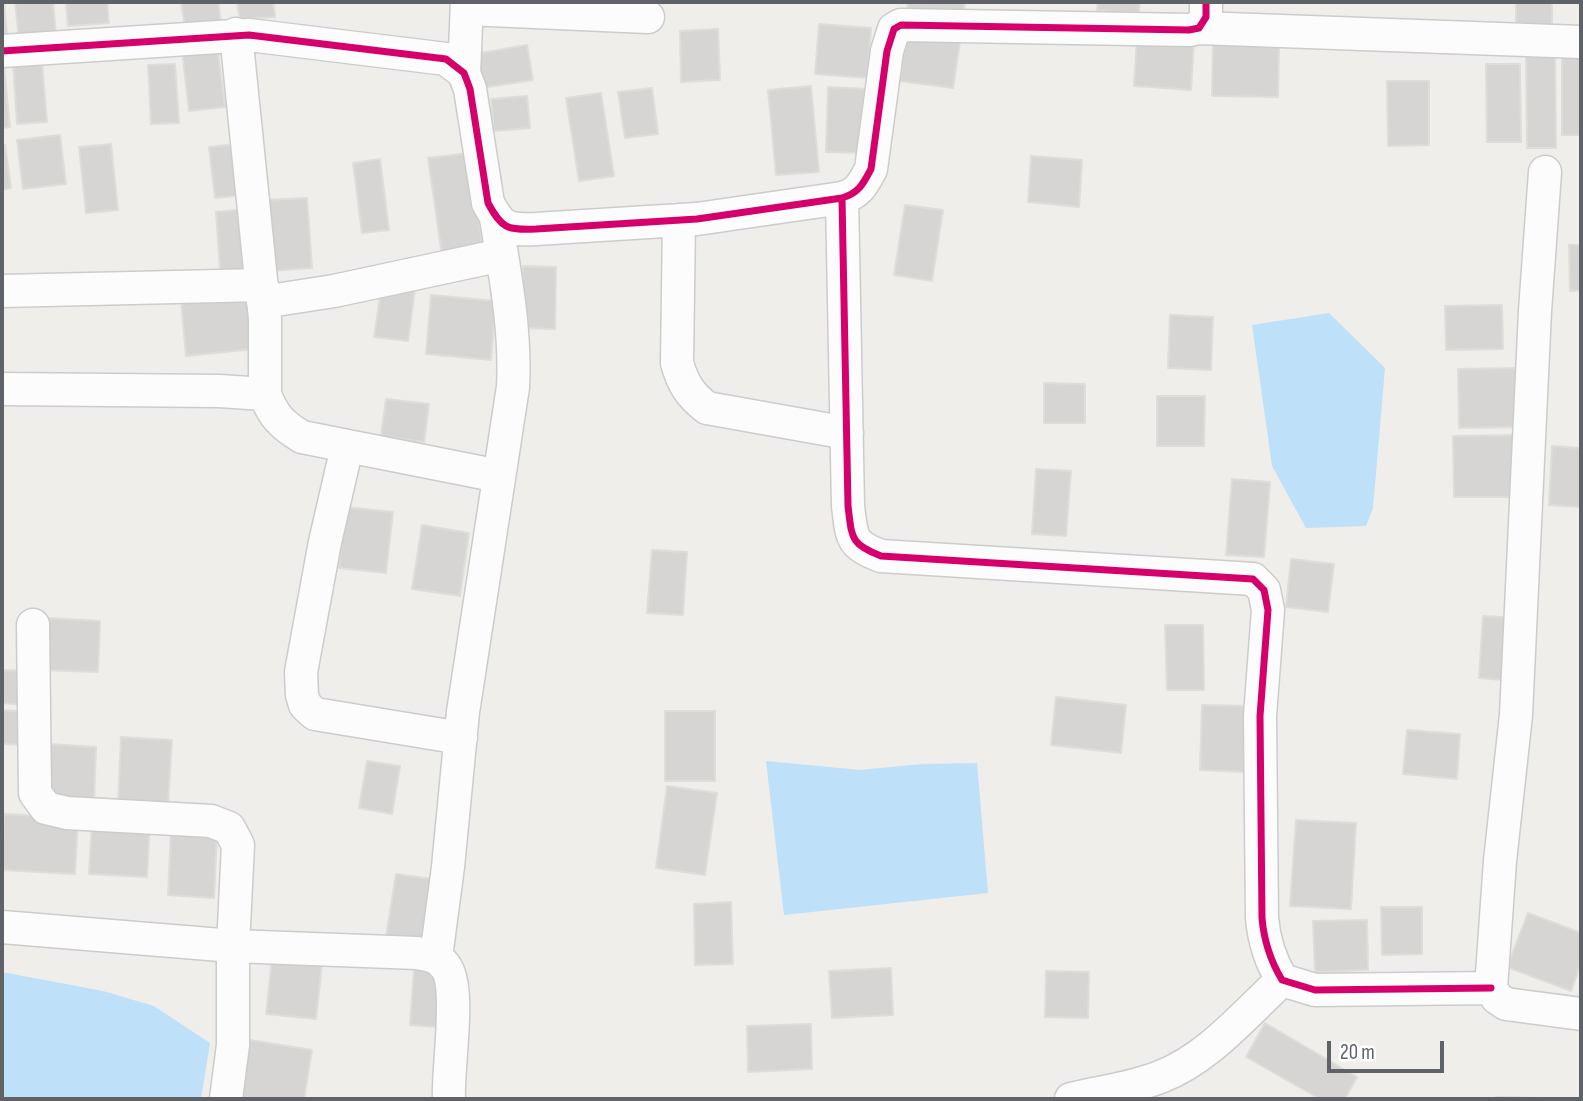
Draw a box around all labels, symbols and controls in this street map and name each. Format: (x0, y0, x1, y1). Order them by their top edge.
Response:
scale bar (1331, 1028, 1448, 1072)
text: 20 m (1340, 1040, 1375, 1065)

